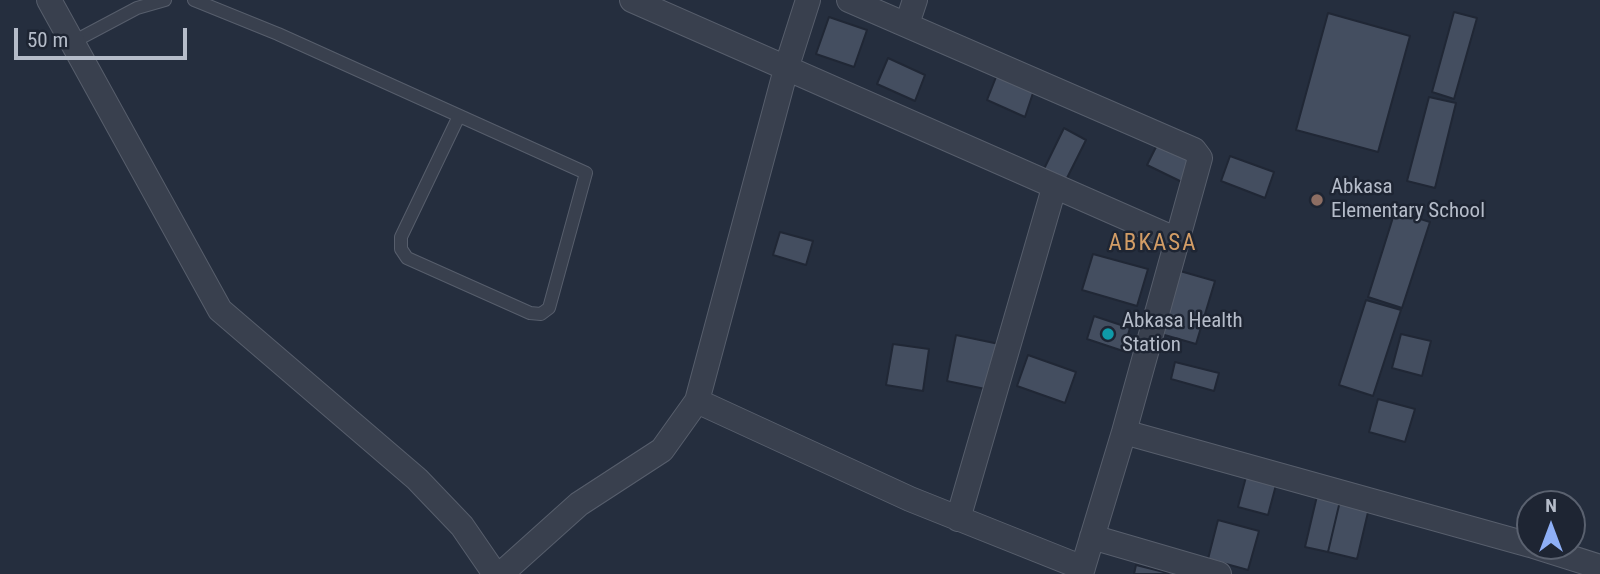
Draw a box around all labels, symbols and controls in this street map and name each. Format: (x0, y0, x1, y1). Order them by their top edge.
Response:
scale bar (18, 14, 191, 58)
text: 50 m (27, 28, 68, 52)
place label: Abkasa Elementary School (1331, 175, 1485, 225)
marker: Abkasa Elementary School (1309, 192, 1325, 208)
district label: ABKASA (1109, 230, 1197, 258)
place label: Abkasa Health Station (1122, 309, 1243, 359)
marker: Abkasa Health Station (1100, 326, 1116, 342)
north arrow (1516, 490, 1586, 560)
text: N (1545, 494, 1557, 517)

